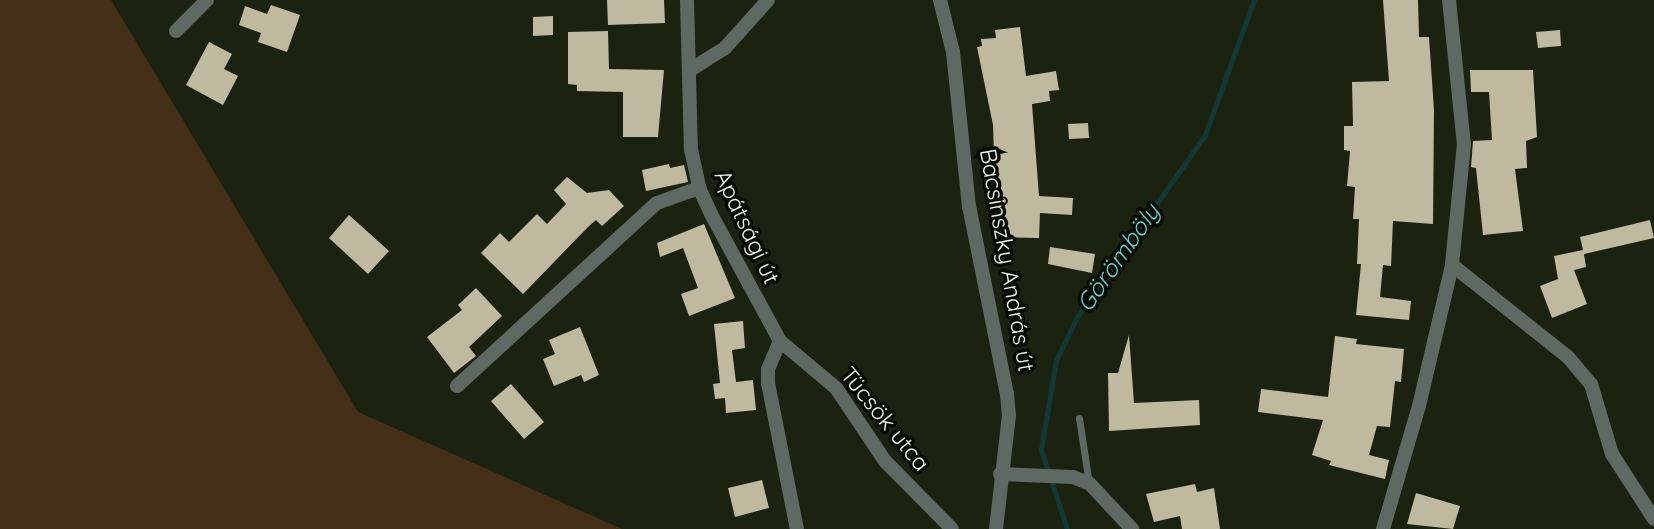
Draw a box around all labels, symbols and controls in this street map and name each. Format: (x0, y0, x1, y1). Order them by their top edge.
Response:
street label: Bacsinszky András út (974, 146, 1040, 374)
street label: Apátsági út (709, 166, 785, 288)
water label: Görömböly (1070, 199, 1166, 317)
street label: Tücsök utca (835, 361, 935, 477)

